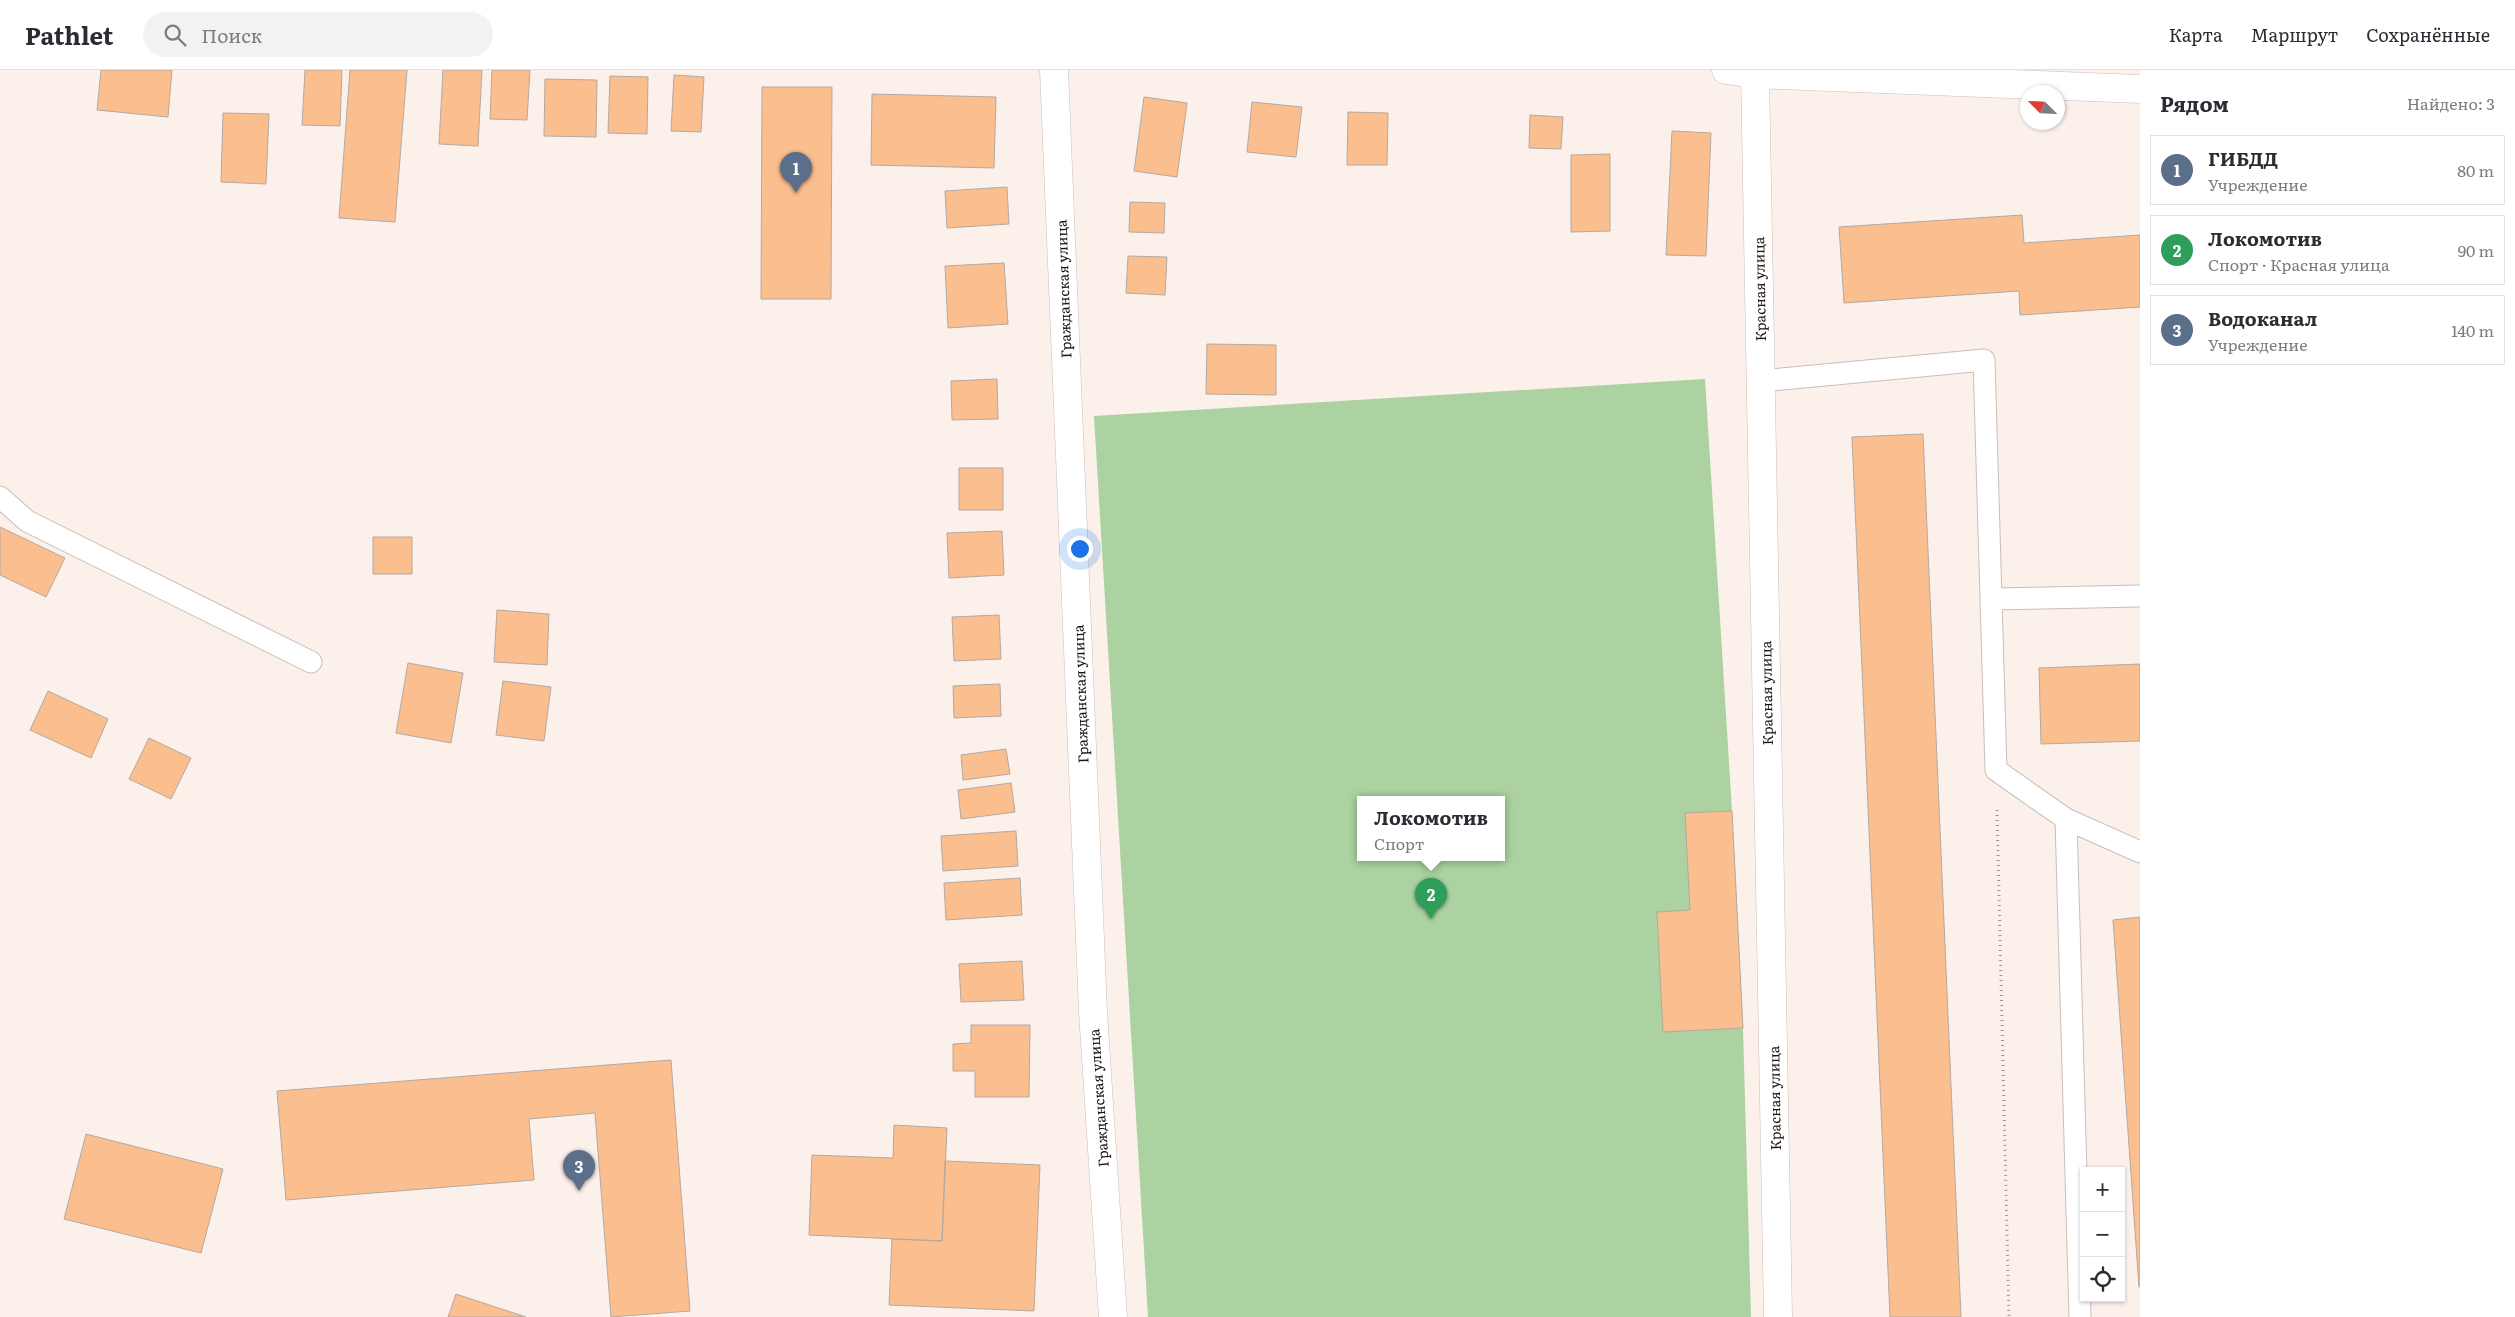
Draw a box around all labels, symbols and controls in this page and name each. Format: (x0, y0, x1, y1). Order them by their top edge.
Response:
search box (143, 12, 493, 57)
text: Pathlet (25, 17, 113, 52)
icon: search (161, 21, 189, 49)
text: Поиск (201, 21, 262, 49)
text: Карта (2169, 21, 2223, 48)
text: Маршрут (2251, 21, 2338, 48)
text: Сохранённые (2366, 21, 2490, 48)
north arrow (2020, 85, 2065, 130)
text: Рядом (2160, 87, 2229, 118)
text: Найдено: 3 (2407, 91, 2495, 115)
text: ГИБДД (2208, 144, 2278, 172)
pin: 1 (780, 152, 812, 193)
text: 1 (2174, 158, 2180, 182)
text: 80 m (2457, 158, 2494, 182)
text: Учреждение (2208, 172, 2308, 196)
street label: Гражданская улица (1051, 219, 1075, 359)
text: Локомотив (2208, 224, 2322, 252)
street label: Красная улица (1748, 236, 1770, 341)
text: 2 (2173, 238, 2181, 262)
text: 90 m (2458, 238, 2494, 262)
text: Спорт · Красная улица (2208, 252, 2390, 276)
text: Водоканал (2208, 304, 2317, 332)
text: 3 (2173, 318, 2181, 342)
text: 140 m (2451, 318, 2494, 342)
text: Учреждение (2208, 332, 2308, 356)
your location (1067, 536, 1093, 562)
street label: Гражданская улица (1068, 624, 1092, 764)
street label: Красная улица (1755, 640, 1777, 745)
popup (1357, 796, 1505, 861)
text: Локомотив (1374, 803, 1488, 831)
text: Спорт (1374, 831, 1424, 855)
pin: 2 (1415, 878, 1447, 919)
street label: Гражданская улица (1083, 1028, 1113, 1168)
street label: Красная улица (1763, 1045, 1785, 1150)
pin: 3 (563, 1150, 595, 1191)
map controls (2080, 1167, 2125, 1302)
button: + (2080, 1167, 2125, 1212)
button: − (2080, 1212, 2125, 1257)
button: locate (2080, 1257, 2125, 1302)

